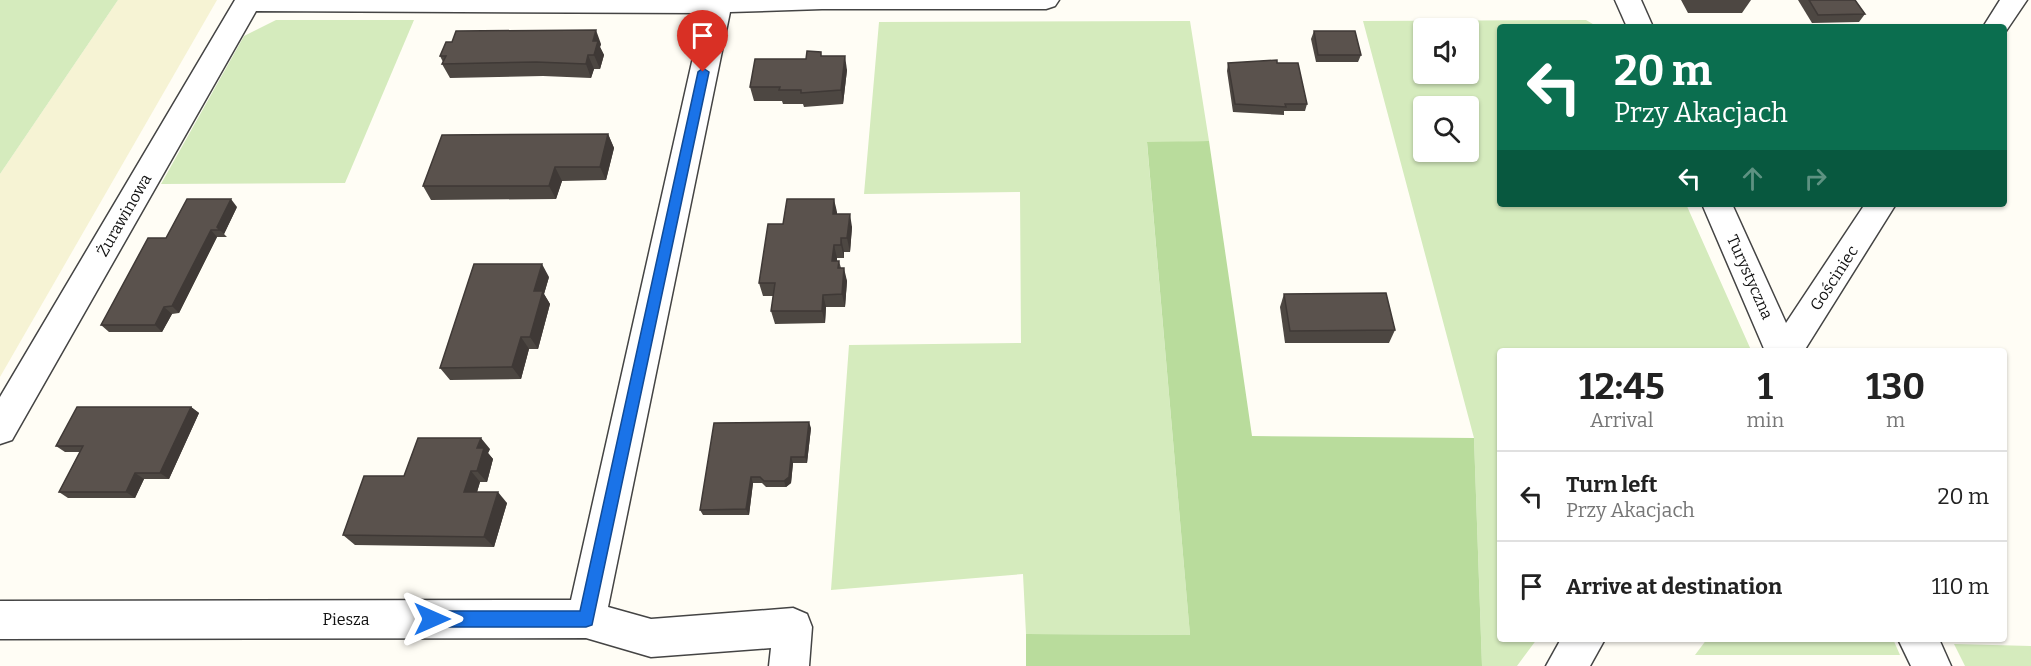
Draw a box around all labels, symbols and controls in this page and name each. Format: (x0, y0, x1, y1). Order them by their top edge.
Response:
pin (677, 10, 728, 72)
map controls (1413, 18, 1479, 162)
button: sound (1413, 18, 1479, 84)
icon: arrive (686, 19, 719, 52)
text: 20 m (1614, 46, 1712, 96)
icon: left (1515, 48, 1593, 126)
button: search (1413, 96, 1479, 162)
text: Przy Akacjach (1614, 97, 1788, 129)
icon: left (1673, 162, 1706, 195)
icon: ahead (1736, 162, 1769, 195)
icon: right (1799, 162, 1832, 195)
street label: Żurawinowa (93, 170, 155, 260)
street label: Turystyczna (1723, 232, 1777, 322)
street label: Gościniec (1806, 242, 1862, 314)
text: 12:45 (1579, 365, 1665, 409)
text: 1 (1758, 365, 1773, 409)
text: 130 (1866, 365, 1925, 409)
text: Arrival (1590, 408, 1653, 432)
text: min (1746, 408, 1784, 432)
text: m (1886, 408, 1905, 432)
text: Turn left (1566, 471, 1658, 498)
icon: left (1515, 480, 1548, 513)
text: 20 m (1938, 483, 1989, 510)
text: Przy Akacjach (1566, 498, 1695, 522)
icon: arrive (1515, 570, 1548, 603)
text: Arrive at destination (1566, 573, 1782, 600)
text: 110 m (1932, 573, 1989, 600)
position arrow (400, 587, 464, 651)
street label: Piesza (323, 610, 370, 629)

